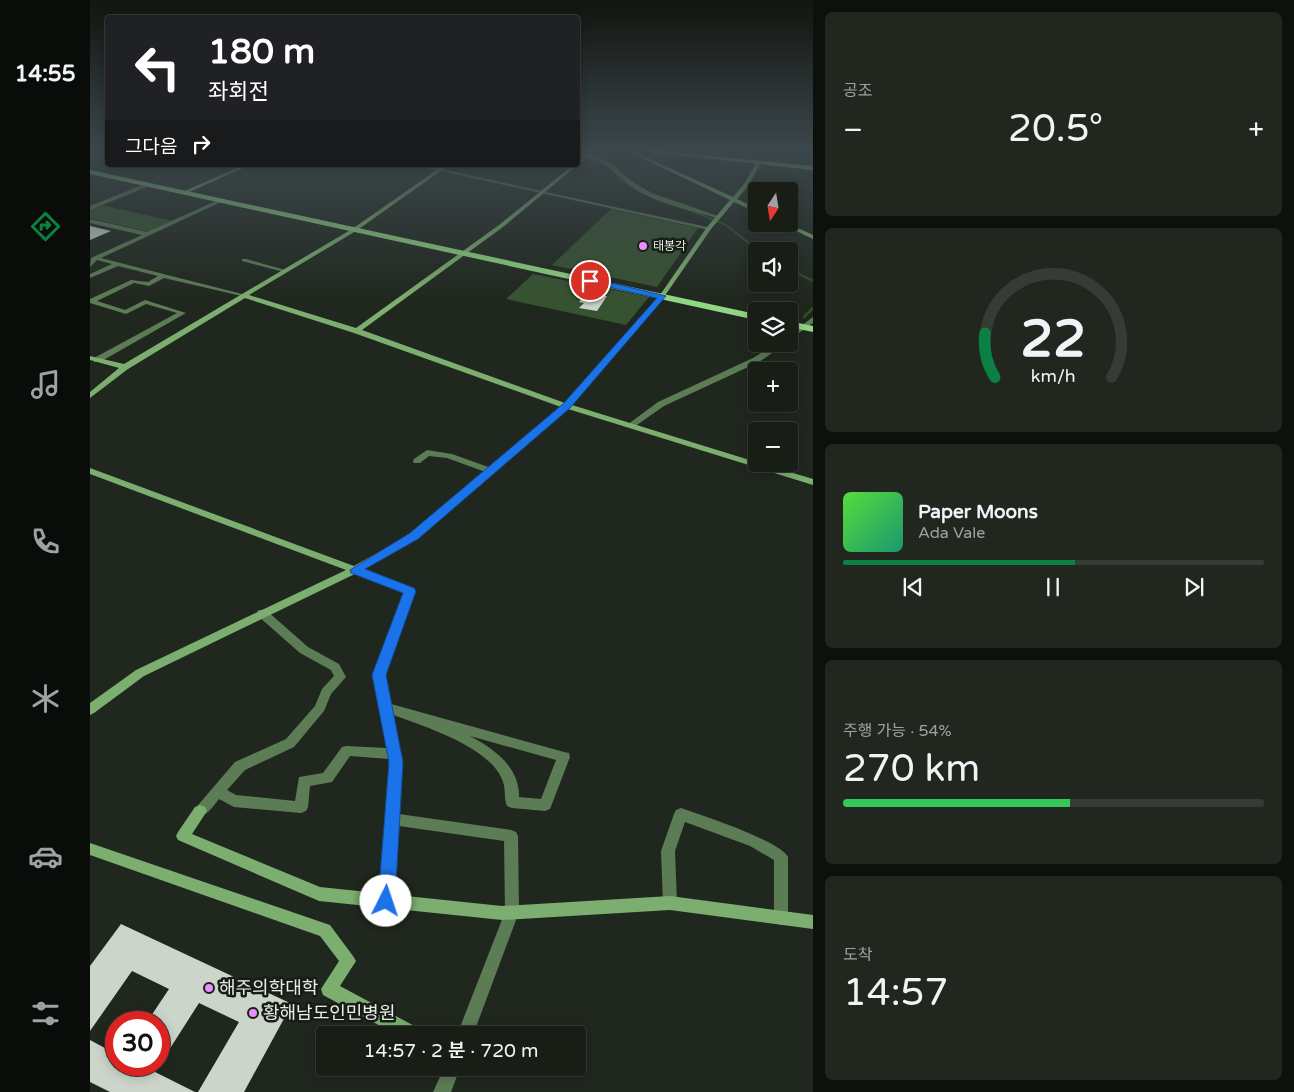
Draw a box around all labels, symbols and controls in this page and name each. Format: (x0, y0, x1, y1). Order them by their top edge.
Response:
text: 180 m (208, 31, 315, 73)
icon: left (125, 35, 190, 100)
text: 14:55 (15, 61, 75, 87)
text: 좌회전 (208, 79, 269, 105)
text: 공조 (843, 81, 872, 101)
text: 20.5° (1008, 106, 1103, 152)
text: − (843, 113, 863, 147)
text: + (1248, 113, 1264, 147)
icon: right (187, 130, 215, 158)
text: 그다음 (125, 136, 177, 158)
north arrow (748, 182, 798, 232)
map controls (748, 182, 798, 472)
icon: directions (28, 209, 63, 244)
place label: 태봉각 (653, 239, 686, 253)
marker: 태봉각 (637, 240, 649, 252)
button: sound (748, 242, 798, 292)
pin (569, 260, 611, 302)
icon: arrive (576, 267, 604, 295)
button: layers (748, 302, 798, 352)
text: 22 (1021, 308, 1086, 371)
button: + (748, 362, 798, 412)
text: km/h (1031, 366, 1076, 387)
icon: music (28, 367, 63, 402)
button: − (748, 422, 798, 472)
text: Paper Moons (918, 501, 1038, 523)
text: Ada Vale (918, 523, 985, 543)
icon: phone (28, 524, 63, 559)
icon: previous (899, 573, 927, 601)
icon: pause (1039, 573, 1067, 601)
icon: next (1180, 573, 1208, 601)
icon: climate (28, 681, 63, 716)
text: 주행 가능 · 54% (843, 721, 952, 741)
text: 270 km (843, 746, 980, 792)
icon: car (28, 839, 63, 874)
position arrow (359, 874, 411, 926)
text: 도착 (843, 945, 872, 965)
text: 14:57 (843, 970, 948, 1016)
place label: 해주의학대학 (219, 977, 318, 999)
marker: 해주의학대학 (203, 982, 215, 994)
icon: filters (28, 996, 63, 1031)
place label: 황해남도인민병원 (263, 1002, 395, 1024)
marker: 황해남도인민병원 (247, 1007, 259, 1019)
speed limit sign: 30 (105, 1011, 170, 1076)
text: 14:57 · 2 분 · 720 m (364, 1040, 538, 1062)

